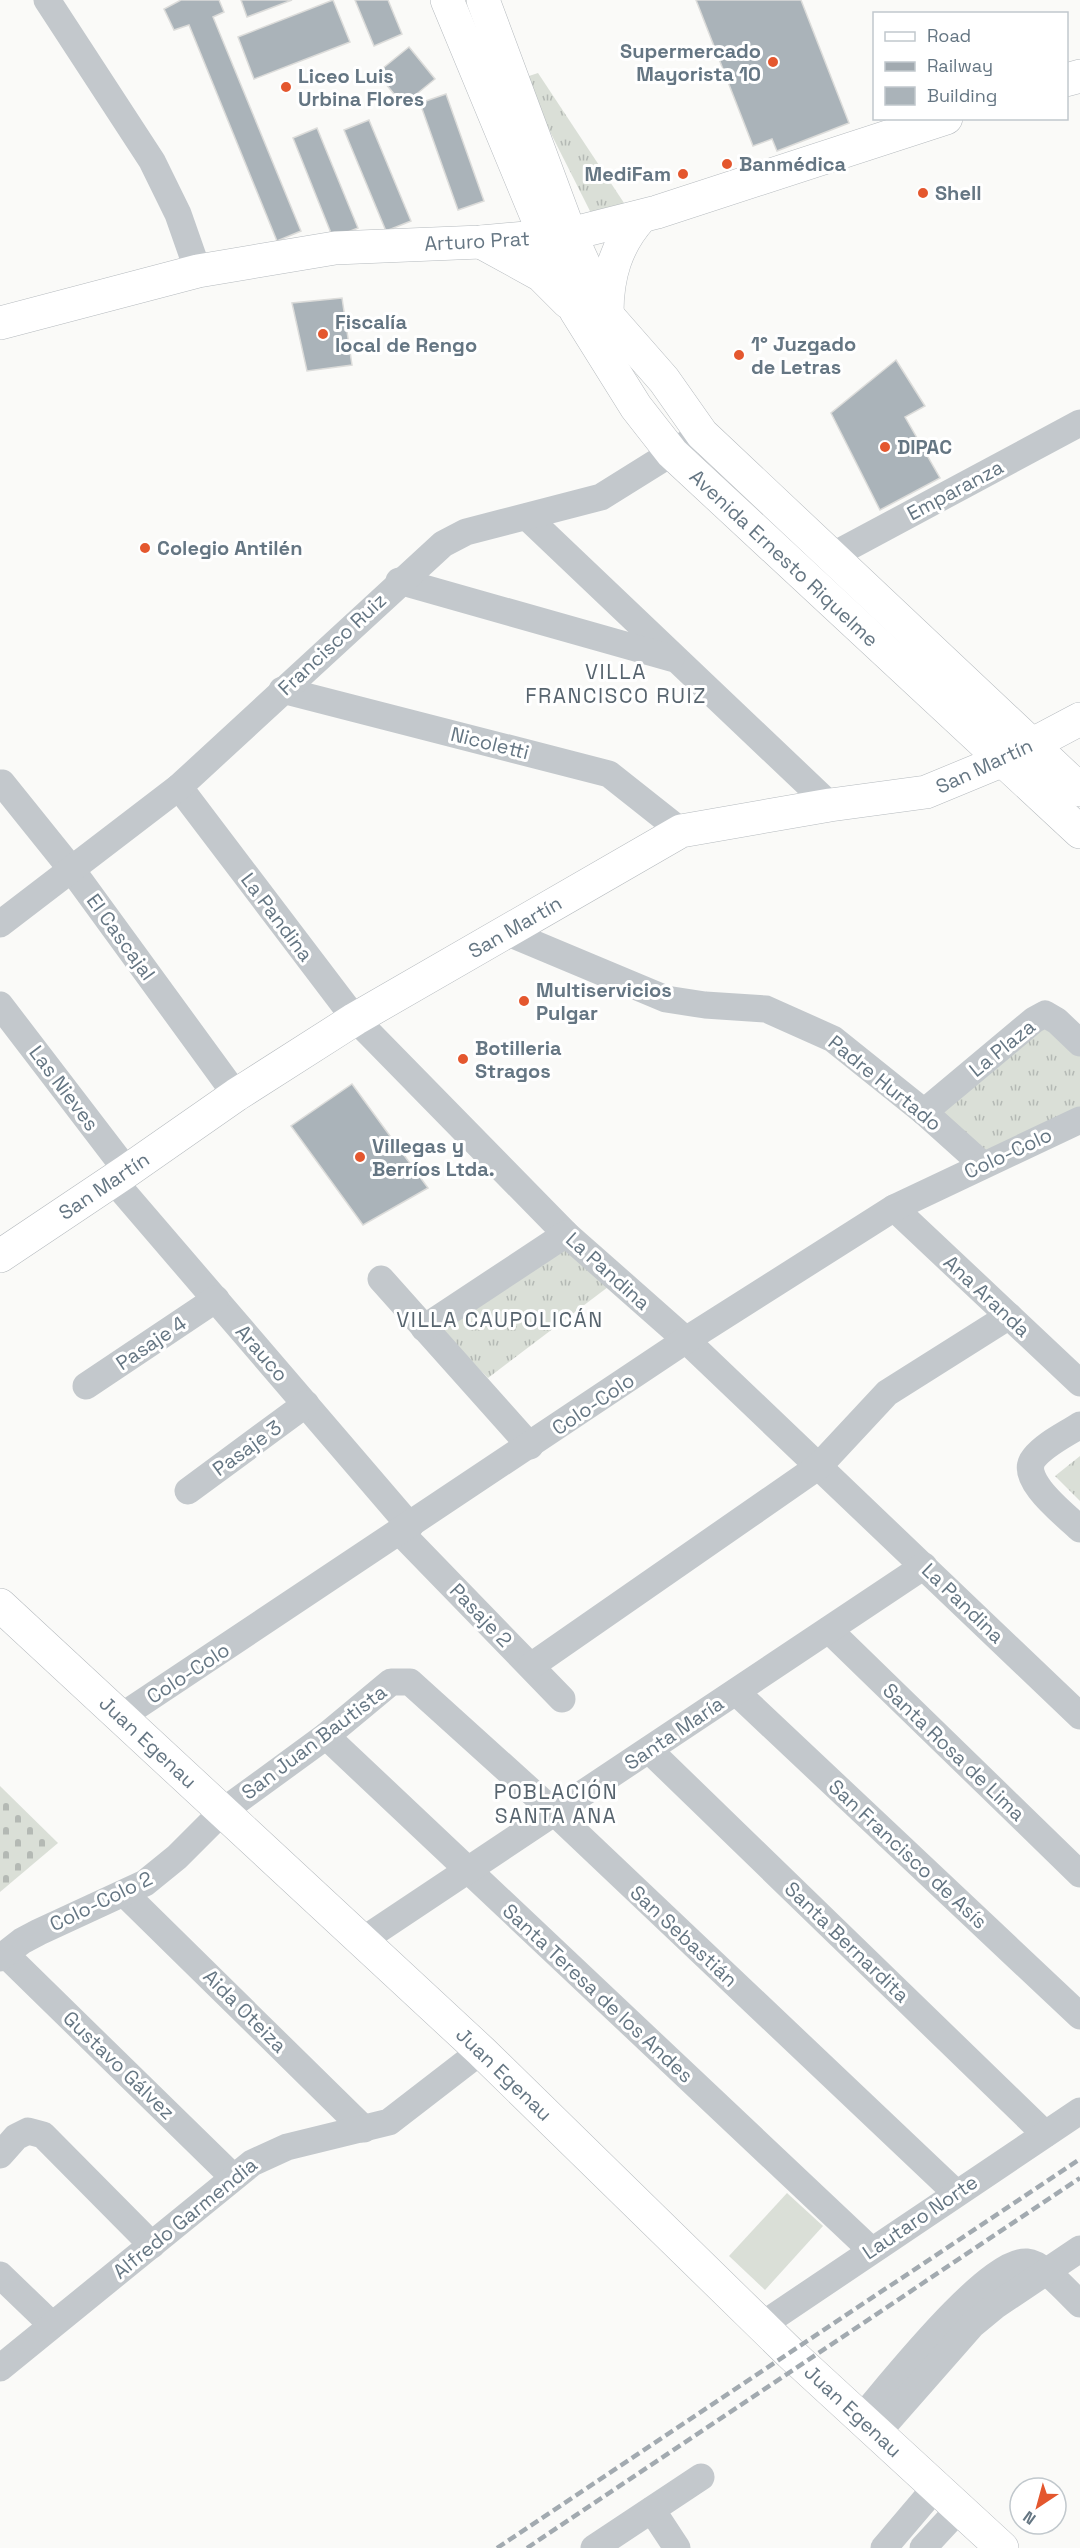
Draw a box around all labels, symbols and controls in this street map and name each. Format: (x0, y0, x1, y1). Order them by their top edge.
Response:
legend (873, 12, 1068, 120)
text: Road (927, 24, 971, 47)
place label: Supermercado Mayorista 10 (620, 38, 761, 87)
text: Railway (927, 54, 993, 77)
marker: Supermercado Mayorista 10 (766, 55, 780, 69)
place label: Liceo Luis Urbina Flores (298, 63, 424, 112)
marker: Liceo Luis Urbina Flores (279, 80, 293, 94)
text: Building (927, 84, 997, 107)
place label: Banmédica (739, 151, 847, 177)
marker: Banmédica (720, 157, 734, 171)
place label: MediFam (585, 161, 671, 187)
marker: MediFam (676, 167, 690, 181)
place label: Shell (935, 180, 982, 206)
marker: Shell (916, 186, 930, 200)
street label: Arturo Prat (424, 225, 530, 257)
place label: Fiscalía local de Rengo (335, 309, 477, 358)
marker: Fiscalía local de Rengo (316, 327, 330, 341)
place label: 1° Juzgado de Letras (751, 331, 856, 380)
marker: 1° Juzgado de Letras (732, 348, 746, 362)
place label: DIPAC (897, 434, 952, 460)
marker: DIPAC (878, 440, 892, 454)
street label: Emparanza (902, 454, 1008, 526)
street label: Avenida Ernesto Riquelme (684, 464, 884, 652)
place label: Colegio Antilén (157, 535, 302, 561)
marker: Colegio Antilén (138, 541, 152, 555)
street label: Francisco Ruiz (272, 587, 392, 701)
district label: VILLA FRANCISCO RUIZ (525, 658, 707, 709)
street label: Nicoletti (448, 721, 532, 765)
street label: San Martín (931, 732, 1037, 800)
street label: La Pandina (235, 867, 319, 967)
street label: El Cascajal (81, 889, 161, 985)
street label: San Martín (464, 890, 566, 964)
place label: Multiservicios Pulgar (536, 977, 672, 1026)
marker: Multiservicios Pulgar (517, 994, 531, 1008)
street label: La Plaza (964, 1013, 1040, 1083)
street label: Padre Hurtado (823, 1029, 947, 1137)
place label: Botilleria Stragos (475, 1035, 562, 1084)
street label: Las Nieves (23, 1040, 105, 1136)
marker: Botilleria Stragos (456, 1052, 470, 1066)
street label: Colo-Colo (960, 1121, 1056, 1185)
place label: Villegas y Berríos Ltda. (372, 1133, 495, 1182)
street label: San Martín (54, 1146, 154, 1226)
marker: Villegas y Berríos Ltda. (353, 1150, 367, 1164)
street label: La Pandina (560, 1226, 656, 1316)
street label: Ana Aranda (938, 1249, 1036, 1343)
district label: VILLA CAUPOLICÁN (396, 1306, 604, 1333)
street label: Pasaje 4 (111, 1310, 191, 1376)
street label: Arauco (230, 1319, 294, 1387)
street label: Colo-Colo (547, 1367, 639, 1441)
street label: Pasaje 3 (207, 1414, 287, 1482)
street label: La Pandina (916, 1557, 1010, 1649)
street label: Pasaje 2 (444, 1577, 518, 1653)
street label: Colo-Colo (141, 1636, 235, 1710)
street label: Santa Rosa de Lima (877, 1677, 1031, 1827)
street label: San Juan Bautista (236, 1679, 392, 1805)
street label: Juan Egenau (94, 1690, 202, 1794)
street label: Santa María (619, 1690, 729, 1776)
street label: San Francisco de Asís (823, 1774, 993, 1934)
district label: POBLACIÓN SANTA ANA (494, 1778, 618, 1829)
street label: Colo-Colo 2 (45, 1865, 157, 1937)
street label: Santa Bernardita (779, 1876, 915, 2008)
street label: San Sebastián (625, 1880, 743, 1992)
street label: Santa Teresa de los Andes (497, 1898, 699, 2088)
street label: Aida Oteiza (198, 1964, 292, 2058)
street label: Gustavo Gálvez (58, 2005, 180, 2125)
street label: Juan Egenau (450, 2022, 558, 2126)
street label: Alfredo Garmendia (107, 2152, 263, 2284)
street label: Lautaro Norte (857, 2169, 983, 2265)
street label: Juan Egenau (799, 2359, 907, 2463)
north arrow (1008, 2476, 1068, 2536)
text: N (1019, 2506, 1040, 2529)

